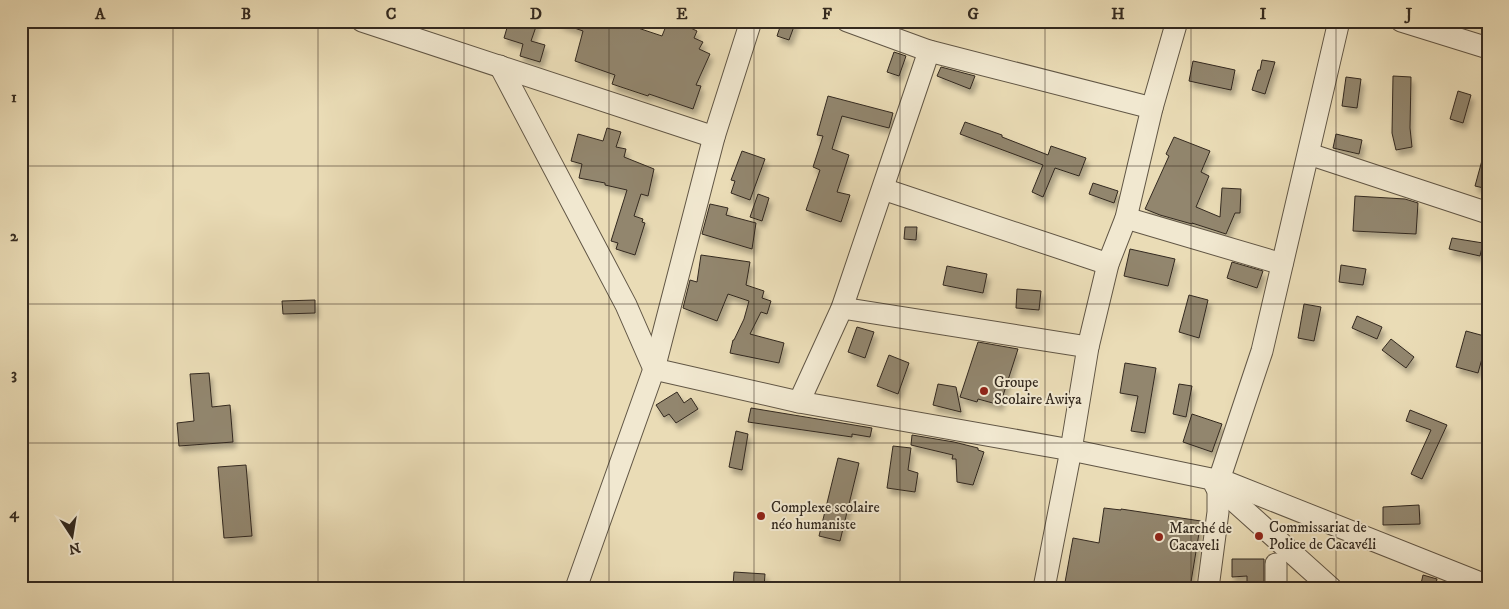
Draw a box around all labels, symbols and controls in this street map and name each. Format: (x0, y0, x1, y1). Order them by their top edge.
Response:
text: A (94, 4, 106, 24)
text: B (241, 4, 251, 24)
text: C (386, 4, 396, 24)
text: D (530, 4, 542, 24)
text: E (676, 4, 688, 24)
text: F (822, 4, 832, 24)
text: G (967, 4, 979, 24)
text: H (1111, 4, 1125, 24)
text: I (1260, 4, 1267, 24)
text: J (1404, 4, 1413, 24)
text: 1 (11, 87, 17, 107)
text: 2 (10, 226, 19, 246)
text: 3 (11, 364, 17, 384)
place label: Groupe Scolaire Awiya (994, 373, 1082, 409)
marker: Groupe Scolaire Awiya (978, 385, 990, 397)
place label: Complexe scolaire néo humaniste (771, 498, 880, 534)
text: 4 (8, 503, 19, 523)
marker: Complexe scolaire néo humaniste (755, 510, 767, 522)
north arrow (48, 512, 98, 562)
place label: Commissariat de Police de Cacavéli (1269, 518, 1376, 554)
place label: Marché de Cacaveli (1169, 519, 1232, 555)
marker: Commissariat de Police de Cacavéli (1253, 530, 1265, 542)
marker: Marché de Cacaveli (1153, 531, 1165, 543)
text: N (67, 538, 82, 558)

